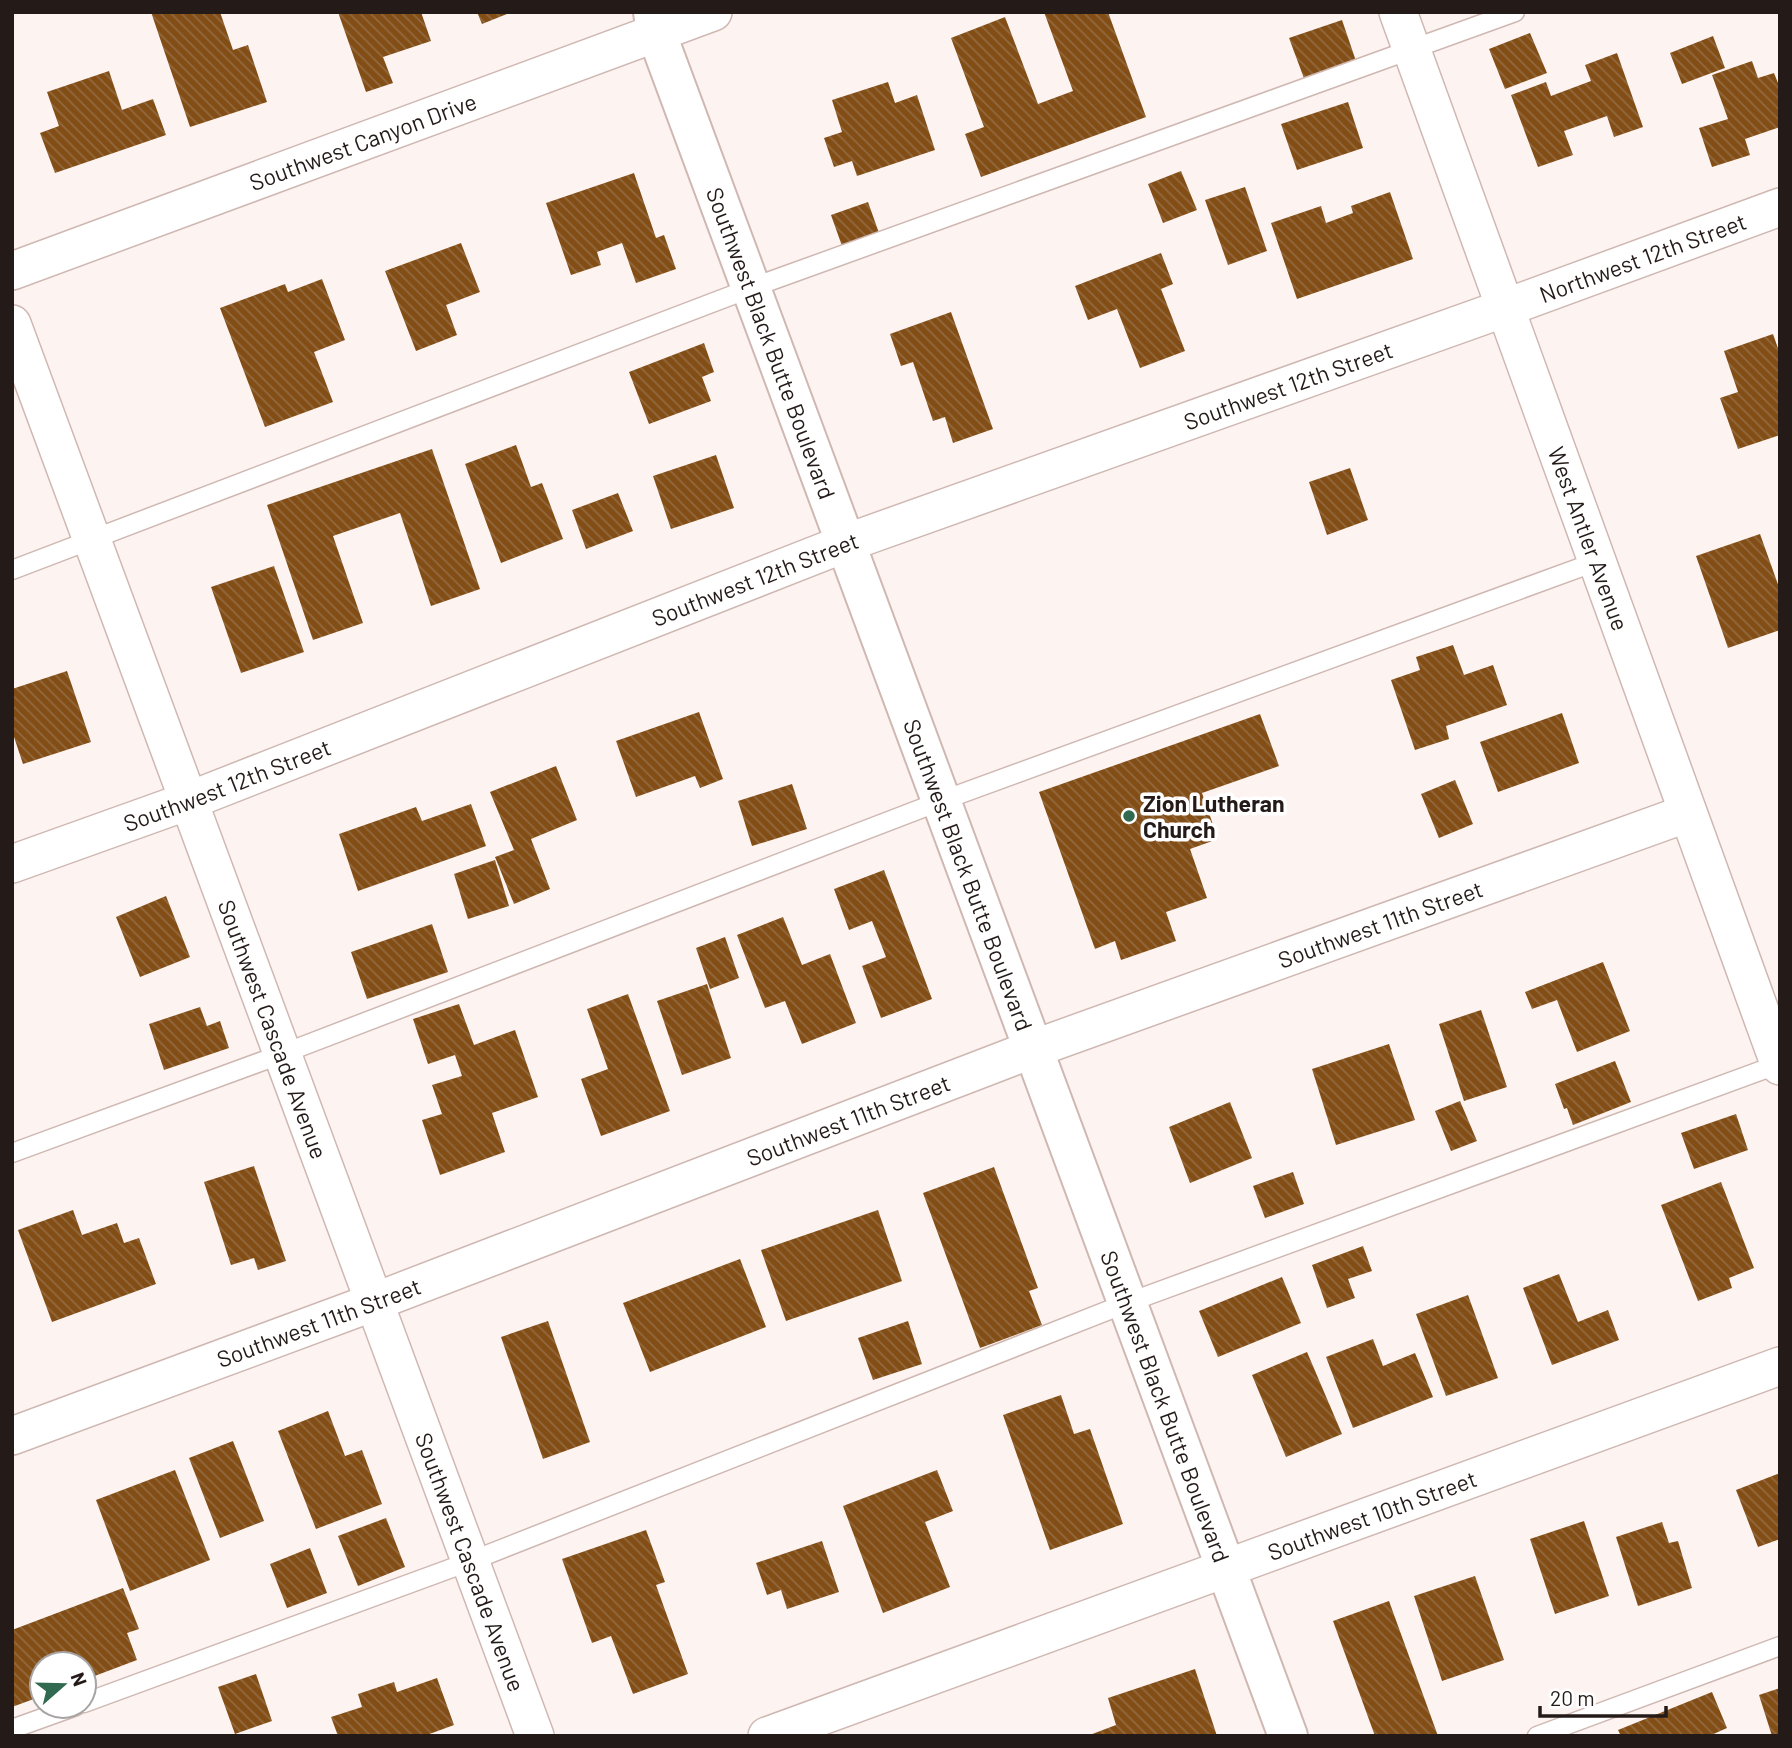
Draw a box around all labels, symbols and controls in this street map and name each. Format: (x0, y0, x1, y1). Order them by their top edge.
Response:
street label: Southwest Canyon Drive (245, 87, 480, 196)
street label: Southwest Black Butte Boulevard (701, 183, 842, 503)
street label: Northwest 12th Street (1535, 207, 1750, 308)
street label: Southwest 12th Street (1180, 335, 1396, 435)
street label: West Antler Avenue (1543, 443, 1635, 634)
street label: Southwest 12th Street (648, 526, 862, 632)
street label: Southwest Black Butte Boulevard (898, 715, 1039, 1034)
street label: Southwest 12th Street (119, 732, 335, 837)
place label: Zion Lutheran Church (1143, 789, 1285, 843)
marker: Zion Lutheran Church (1121, 808, 1137, 824)
street label: Southwest 11th Street (1274, 874, 1486, 974)
street label: Southwest Cascade Avenue (212, 896, 334, 1163)
street label: Southwest 11th Street (743, 1068, 954, 1172)
street label: Southwest Black Butte Boulevard (1095, 1247, 1236, 1566)
street label: Southwest 11th Street (213, 1271, 425, 1373)
street label: Southwest Cascade Avenue (410, 1428, 531, 1695)
street label: Southwest 10th Street (1264, 1464, 1480, 1566)
north arrow (28, 1650, 98, 1720)
text: N (66, 1669, 92, 1689)
scale bar (1540, 1674, 1666, 1718)
text: 20 m (1550, 1685, 1595, 1710)

